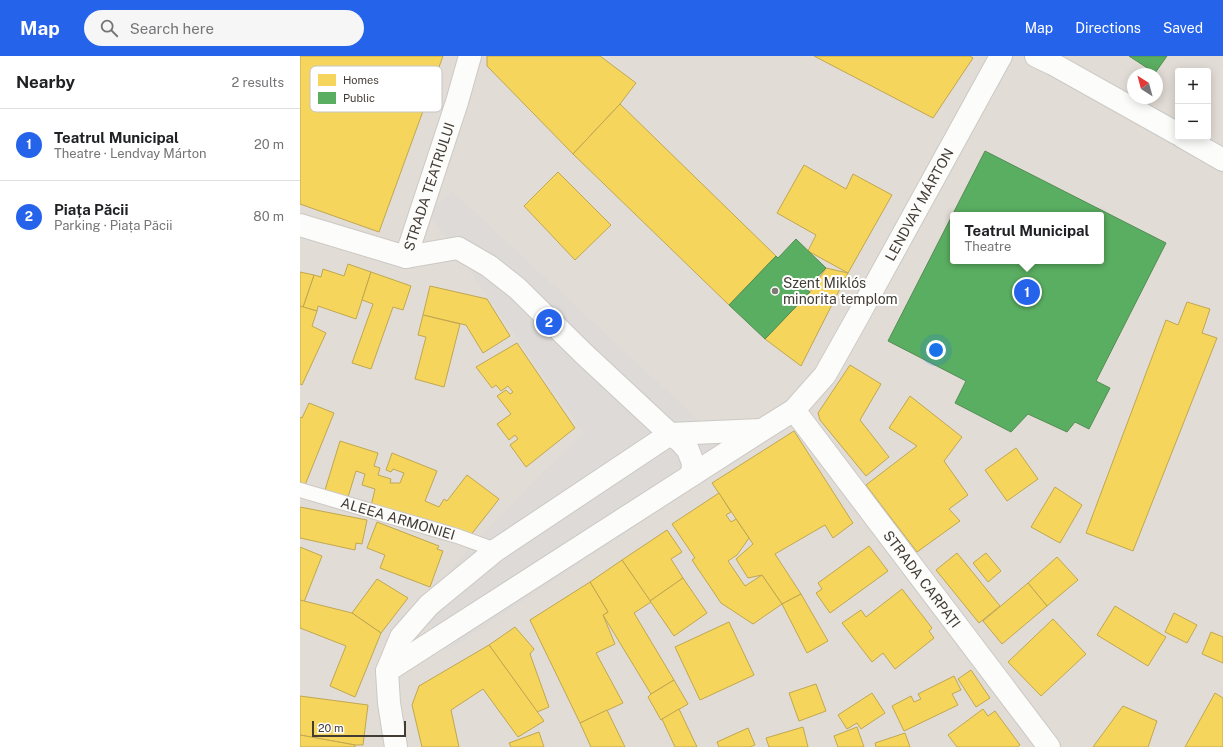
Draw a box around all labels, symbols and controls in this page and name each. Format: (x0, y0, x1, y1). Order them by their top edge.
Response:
search box (84, 10, 364, 46)
text: Map (20, 17, 60, 39)
icon: search (98, 17, 120, 39)
text: Search here (130, 20, 214, 37)
text: Map (1025, 20, 1053, 36)
text: Directions (1075, 20, 1141, 36)
text: Saved (1163, 20, 1203, 36)
legend (310, 66, 442, 112)
north arrow (1127, 68, 1163, 104)
map controls (1175, 68, 1211, 140)
button: + (1175, 68, 1211, 104)
text: Nearby (16, 72, 75, 92)
text: Homes (343, 74, 379, 86)
text: 2 results (232, 75, 284, 90)
text: Public (343, 92, 375, 104)
button: − (1175, 104, 1211, 140)
street label: STRADA TEATRULUI (401, 120, 458, 253)
text: Teatrul Municipal (54, 129, 179, 146)
text: 1 (26, 137, 32, 152)
text: 20 m (254, 137, 284, 152)
text: Theatre · Lendvay Márton (54, 146, 207, 161)
street label: LENDVAY MÁRTON (882, 146, 957, 264)
text: Piața Păcii (54, 201, 128, 218)
text: 2 (25, 209, 33, 224)
text: 80 m (253, 209, 284, 224)
popup (950, 212, 1104, 264)
text: Parking · Piața Păcii (54, 218, 172, 233)
text: Teatrul Municipal (965, 222, 1089, 239)
text: Theatre (965, 239, 1011, 254)
place label: Szent Miklós minorita templom (783, 275, 898, 307)
pin: 1 (1014, 277, 1040, 307)
marker: Szent Miklós minorita templom (770, 286, 780, 296)
pin: 2 (536, 307, 562, 337)
your location (926, 340, 946, 360)
street label: ALEEA ARMONIEI (339, 494, 457, 543)
street label: STRADA CARPAȚI (880, 527, 964, 631)
scale bar (312, 719, 406, 738)
text: 20 m (318, 722, 343, 734)

